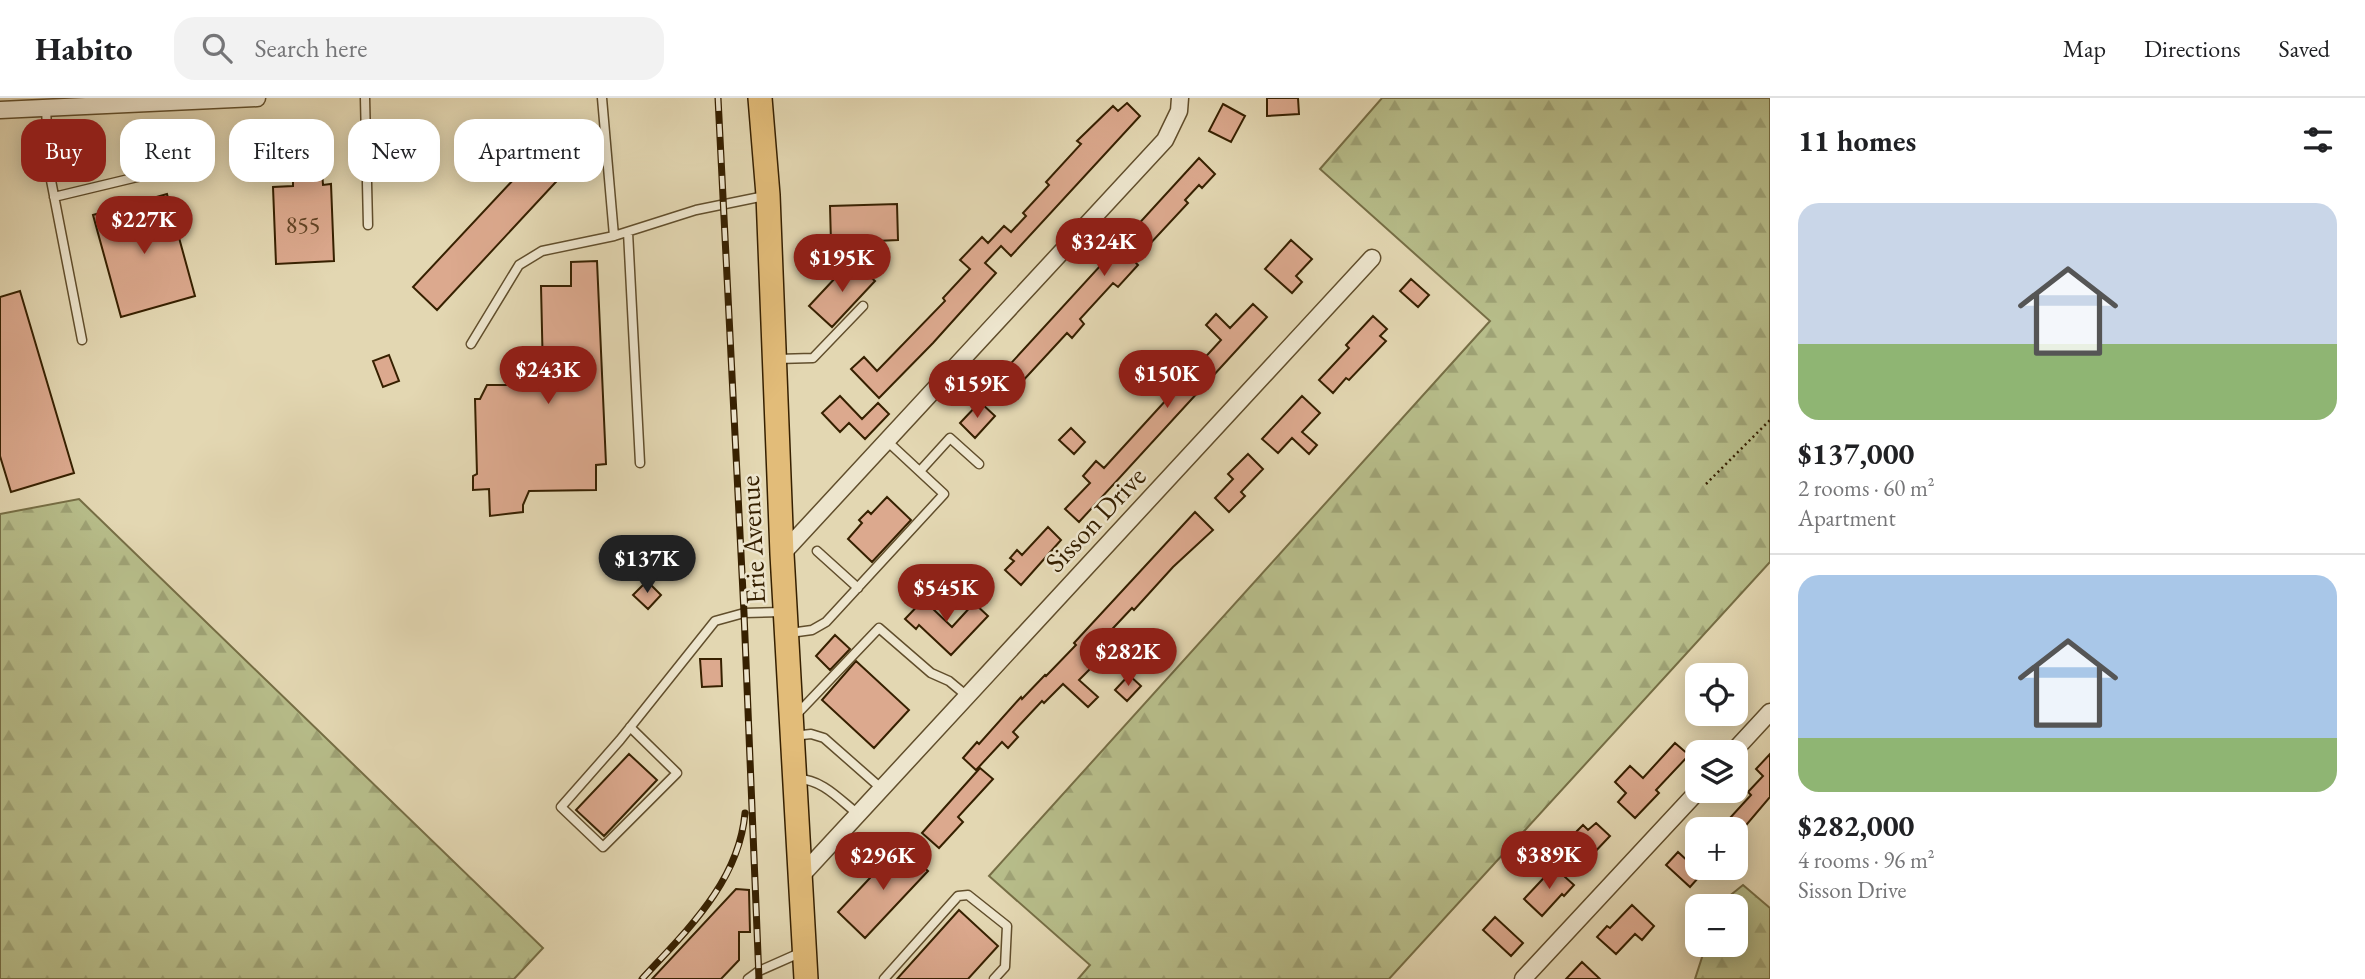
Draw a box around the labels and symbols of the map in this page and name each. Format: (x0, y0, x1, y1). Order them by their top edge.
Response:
pin: $227K (95, 197, 193, 256)
house number: 855 (286, 209, 320, 240)
pin: $324K (1055, 218, 1153, 278)
pin: $195K (793, 234, 891, 294)
pin: $243K (499, 346, 597, 406)
pin: $150K (1118, 350, 1216, 410)
pin: $159K (928, 360, 1026, 420)
street label: Sisson Drive (1037, 458, 1153, 580)
street label: Erie Avenue (731, 475, 773, 605)
pin: $137K (598, 536, 696, 595)
pin: $545K (897, 564, 995, 624)
pin: $282K (1079, 628, 1177, 688)
pin: $296K (834, 832, 932, 892)
pin: $389K (1500, 832, 1598, 891)

